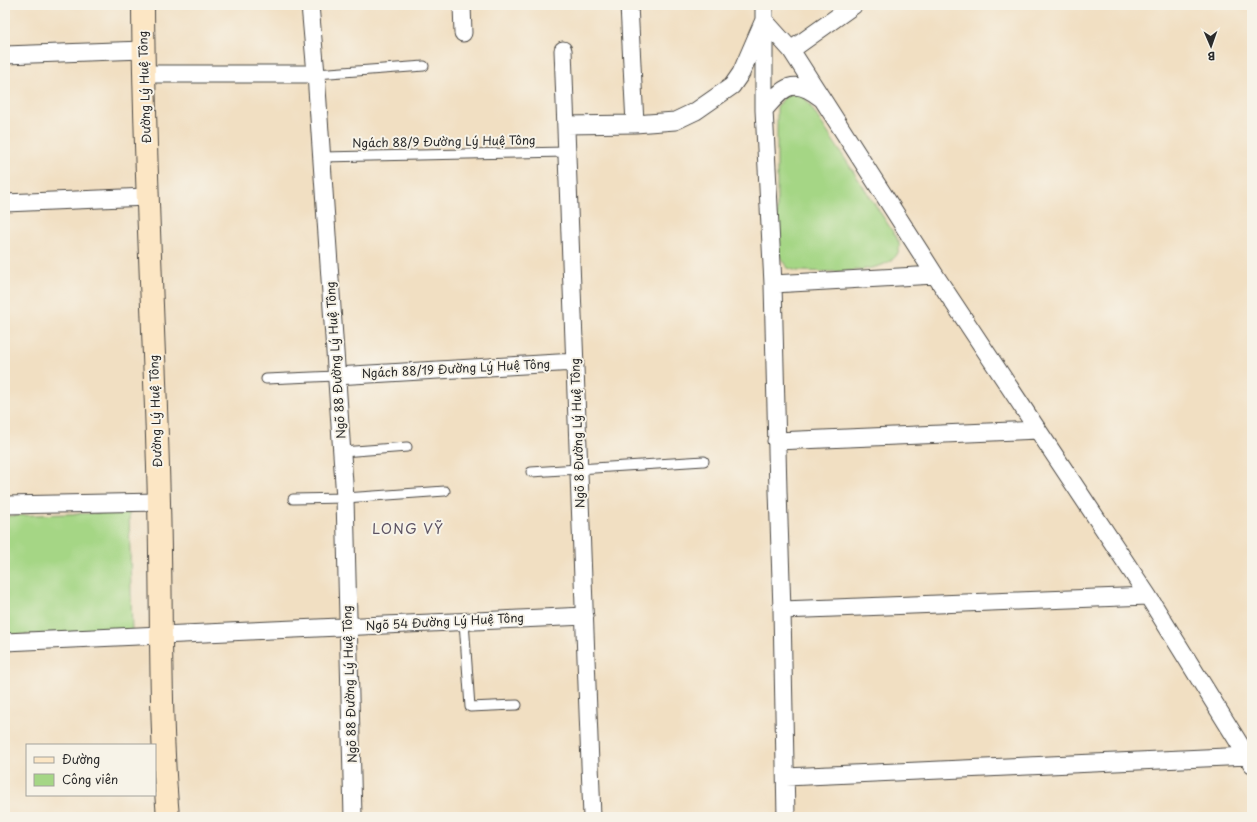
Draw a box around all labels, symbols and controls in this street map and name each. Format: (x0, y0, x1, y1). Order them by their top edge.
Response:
north arrow (1191, 26, 1231, 66)
street label: Đường Lý Huệ Tông (133, 30, 155, 144)
text: B (1207, 48, 1215, 65)
street label: Ngách 88/9 Đường Lý Huệ Tông (352, 130, 536, 152)
street label: Ngõ 88 Đường Lý Huệ Tông (321, 281, 349, 440)
street label: Đường Lý Huệ Tông (144, 354, 166, 468)
street label: Ngách 88/19 Đường Lý Huệ Tông (361, 354, 551, 382)
street label: Ngõ 8 Đường Lý Huệ Tông (565, 358, 589, 508)
district label: LONG VỸ (372, 518, 444, 539)
street label: Ngõ 88 Đường Lý Huệ Tông (337, 605, 361, 763)
street label: Ngõ 54 Đường Lý Huệ Tông (365, 608, 525, 634)
legend (26, 744, 156, 796)
text: Đường (62, 750, 100, 768)
text: Công viên (62, 770, 118, 788)

